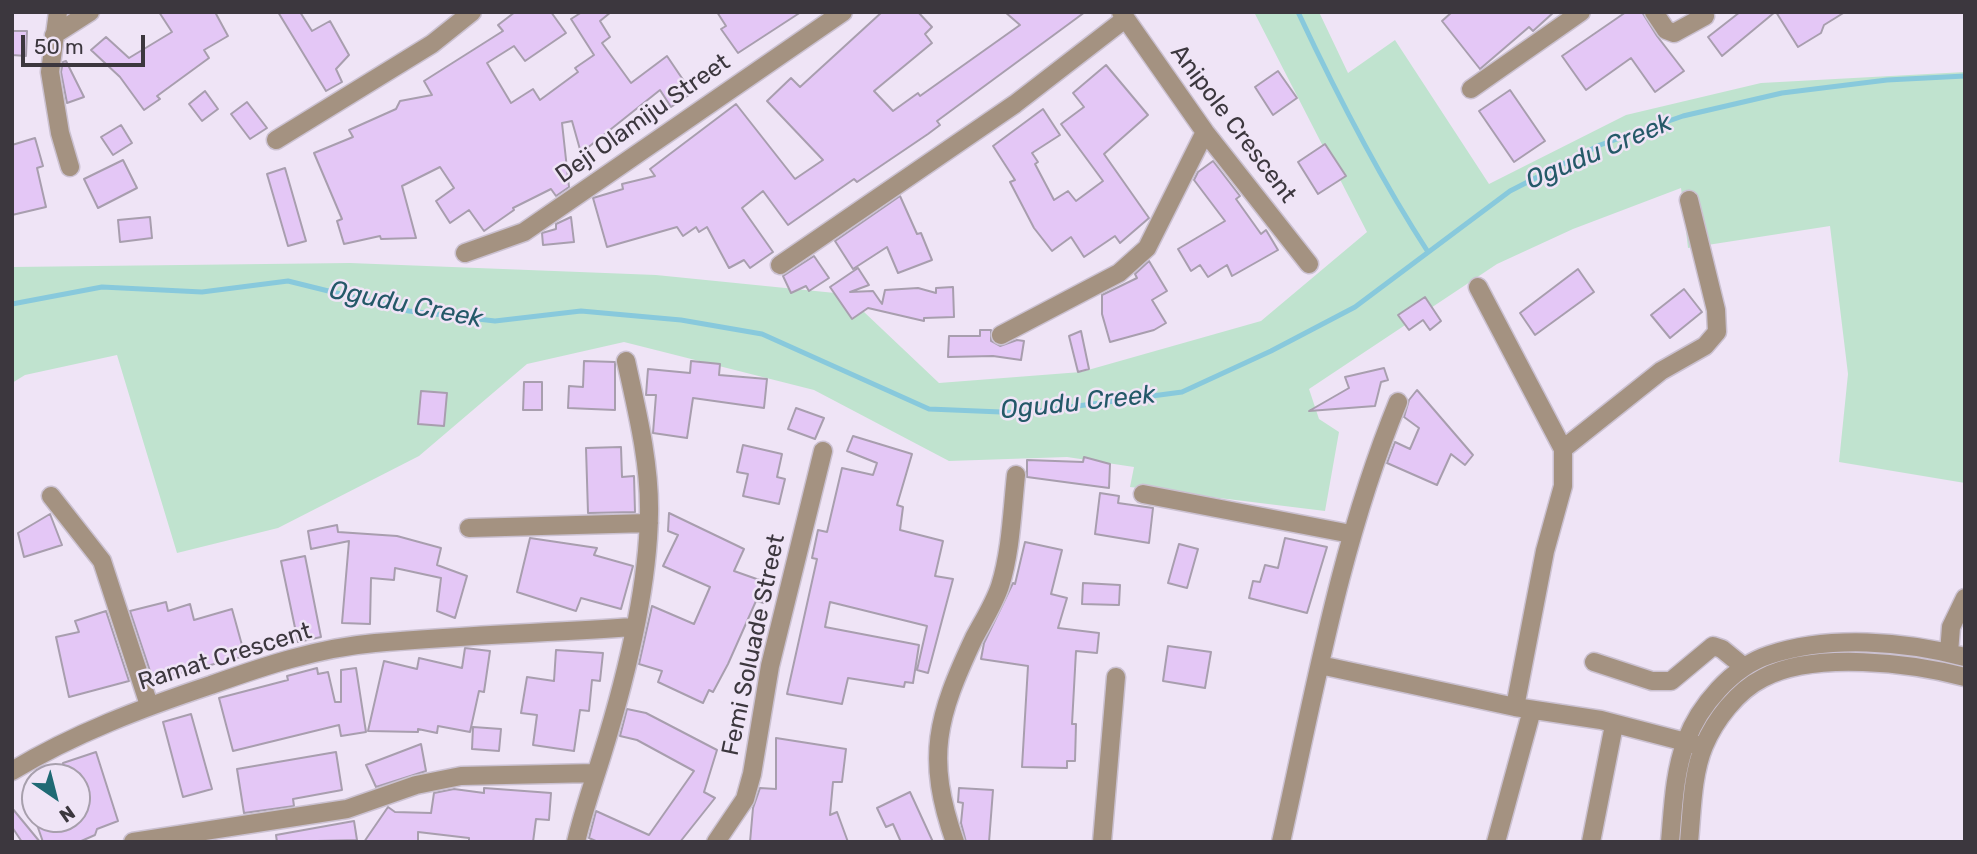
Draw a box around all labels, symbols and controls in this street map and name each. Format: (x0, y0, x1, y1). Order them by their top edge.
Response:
scale bar (24, 21, 149, 65)
text: 50 m (34, 34, 84, 59)
street label: Anipole Crescent (1164, 39, 1302, 209)
street label: Deji Olamiju Street (550, 48, 736, 190)
water label: Ogudu Creek (1521, 107, 1677, 197)
water label: Ogudu Creek (327, 275, 485, 335)
water label: Ogudu Creek (999, 379, 1157, 427)
street label: Femi Soluade Street (716, 532, 792, 758)
street label: Ramat Crescent (135, 617, 315, 697)
north arrow (21, 763, 91, 833)
text: N (55, 801, 79, 827)

